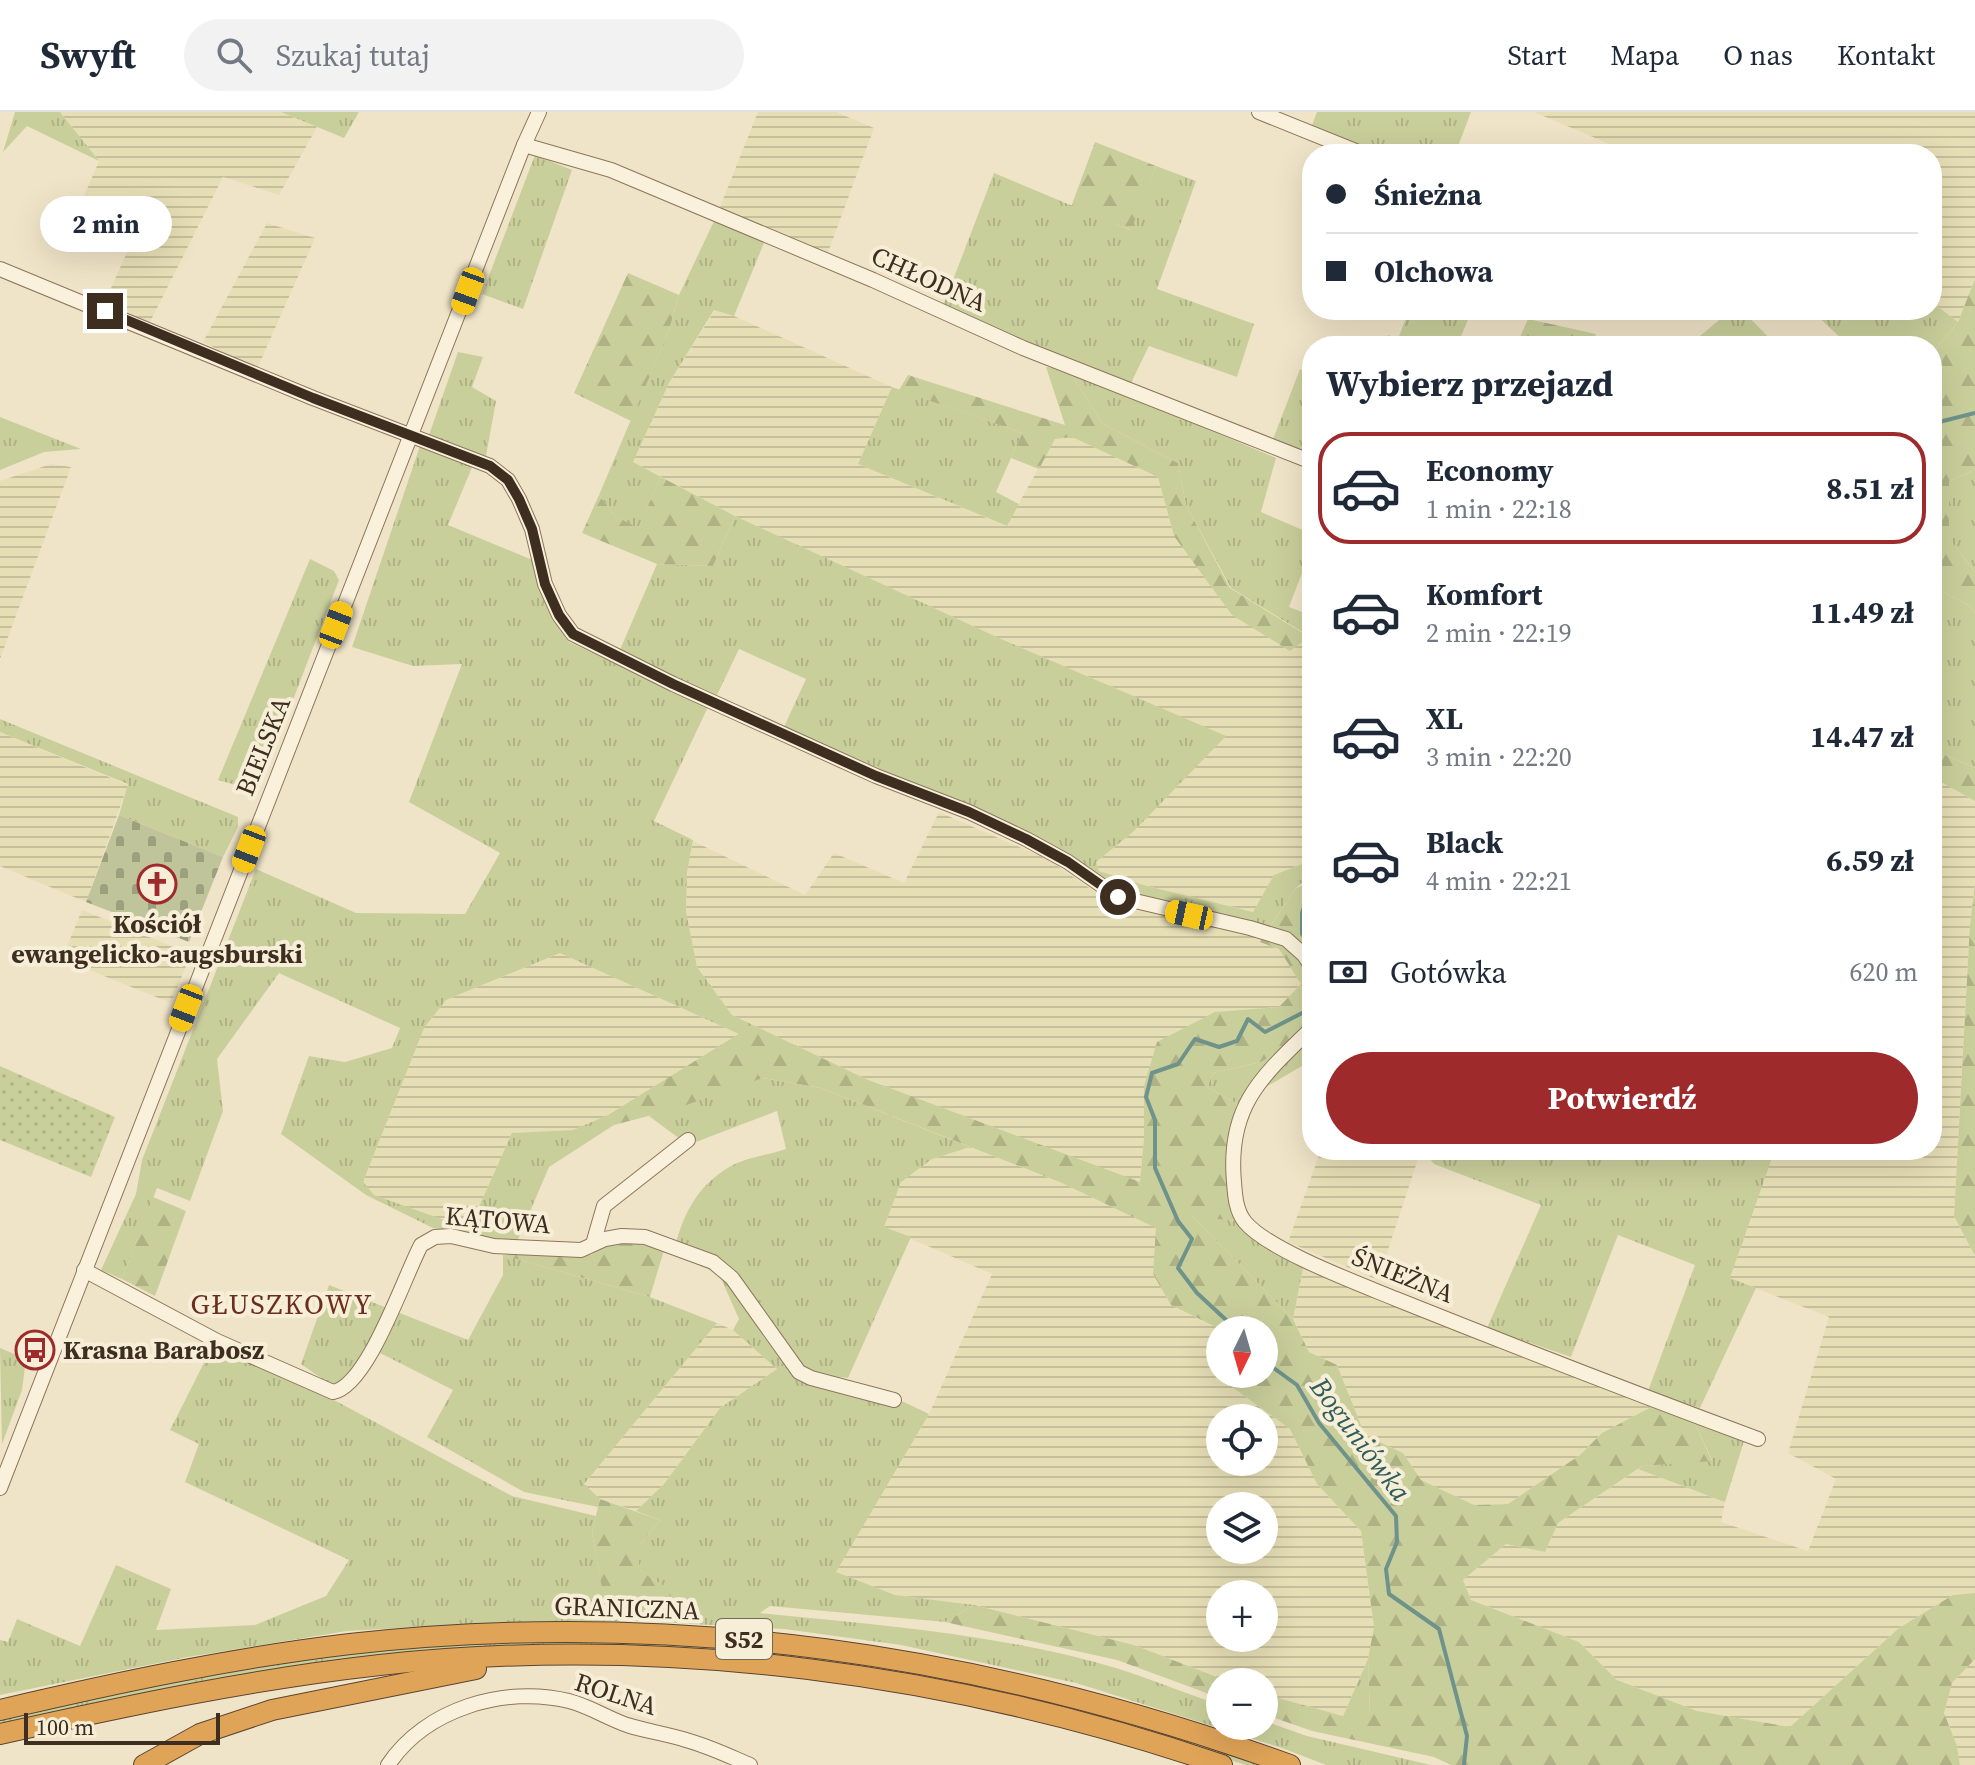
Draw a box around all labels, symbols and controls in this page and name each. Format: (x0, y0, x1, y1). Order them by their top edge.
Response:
search box (184, 19, 744, 91)
text: Swyft (40, 29, 136, 81)
icon: search (212, 33, 256, 77)
text: Szukaj tutaj (276, 35, 430, 76)
text: Start (1507, 36, 1566, 74)
text: Mapa (1610, 36, 1679, 74)
text: O nas (1723, 36, 1793, 74)
text: Kontakt (1837, 36, 1935, 74)
text: Śnieżna (1374, 174, 1482, 215)
callout: 2 min (39, 195, 171, 251)
text: 2 min (72, 206, 140, 242)
street label: CHŁODNA (866, 238, 992, 320)
text: Olchowa (1374, 251, 1493, 292)
car (449, 264, 487, 318)
route end (87, 293, 123, 329)
text: Wybierz przejazd (1326, 359, 1613, 408)
text: Economy (1426, 450, 1554, 491)
icon: car (1330, 452, 1402, 524)
text: 8.51 zł (1826, 468, 1914, 509)
text: 1 min · 22:18 (1426, 491, 1572, 527)
text: Komfort (1426, 574, 1543, 615)
icon: car (1330, 576, 1402, 648)
text: 11.49 zł (1810, 592, 1914, 633)
car (316, 598, 356, 652)
text: 2 min · 22:19 (1426, 615, 1572, 651)
street label: BIELSKA (227, 691, 299, 801)
text: XL (1426, 698, 1463, 739)
icon: car (1330, 700, 1402, 772)
text: 14.47 zł (1810, 716, 1914, 757)
text: 3 min · 22:20 (1426, 739, 1572, 775)
car (229, 822, 269, 876)
text: Black (1426, 822, 1503, 863)
icon: car (1330, 824, 1402, 896)
text: 6.59 zł (1826, 840, 1914, 881)
church icon: Kościół ewangelicko-augsburski (136, 863, 178, 905)
text: 4 min · 22:21 (1426, 863, 1572, 899)
route start (1100, 879, 1136, 915)
car (1163, 898, 1215, 932)
place label: Kościół ewangelicko-augsburski (11, 906, 303, 972)
icon: cash (1326, 950, 1370, 994)
text: Gotówka (1390, 952, 1507, 993)
text: 620 m (1850, 954, 1918, 990)
car (166, 981, 206, 1035)
button: Potwierdź (1326, 1052, 1918, 1144)
street label: KĄTOWA (444, 1197, 552, 1243)
street label: ŚNIEŻNA (1347, 1238, 1459, 1312)
district label: GŁUSZKOWY (190, 1285, 374, 1323)
north arrow (1206, 1316, 1278, 1388)
map controls (1206, 1316, 1278, 1740)
bus stop icon: Krasna Barabosz (14, 1329, 56, 1371)
place label: Krasna Barabosz (63, 1332, 264, 1368)
water label: Boguniówka (1301, 1368, 1420, 1509)
button: locate (1206, 1404, 1278, 1476)
button: layers (1206, 1492, 1278, 1564)
button: + (1206, 1580, 1278, 1652)
street label: GRANICZNA (554, 1587, 700, 1629)
road number: S52 (716, 1619, 772, 1659)
street label: ROLNA (570, 1664, 662, 1724)
button: − (1206, 1668, 1278, 1740)
scale bar (24, 1709, 220, 1745)
text: 100 m (36, 1712, 94, 1742)

